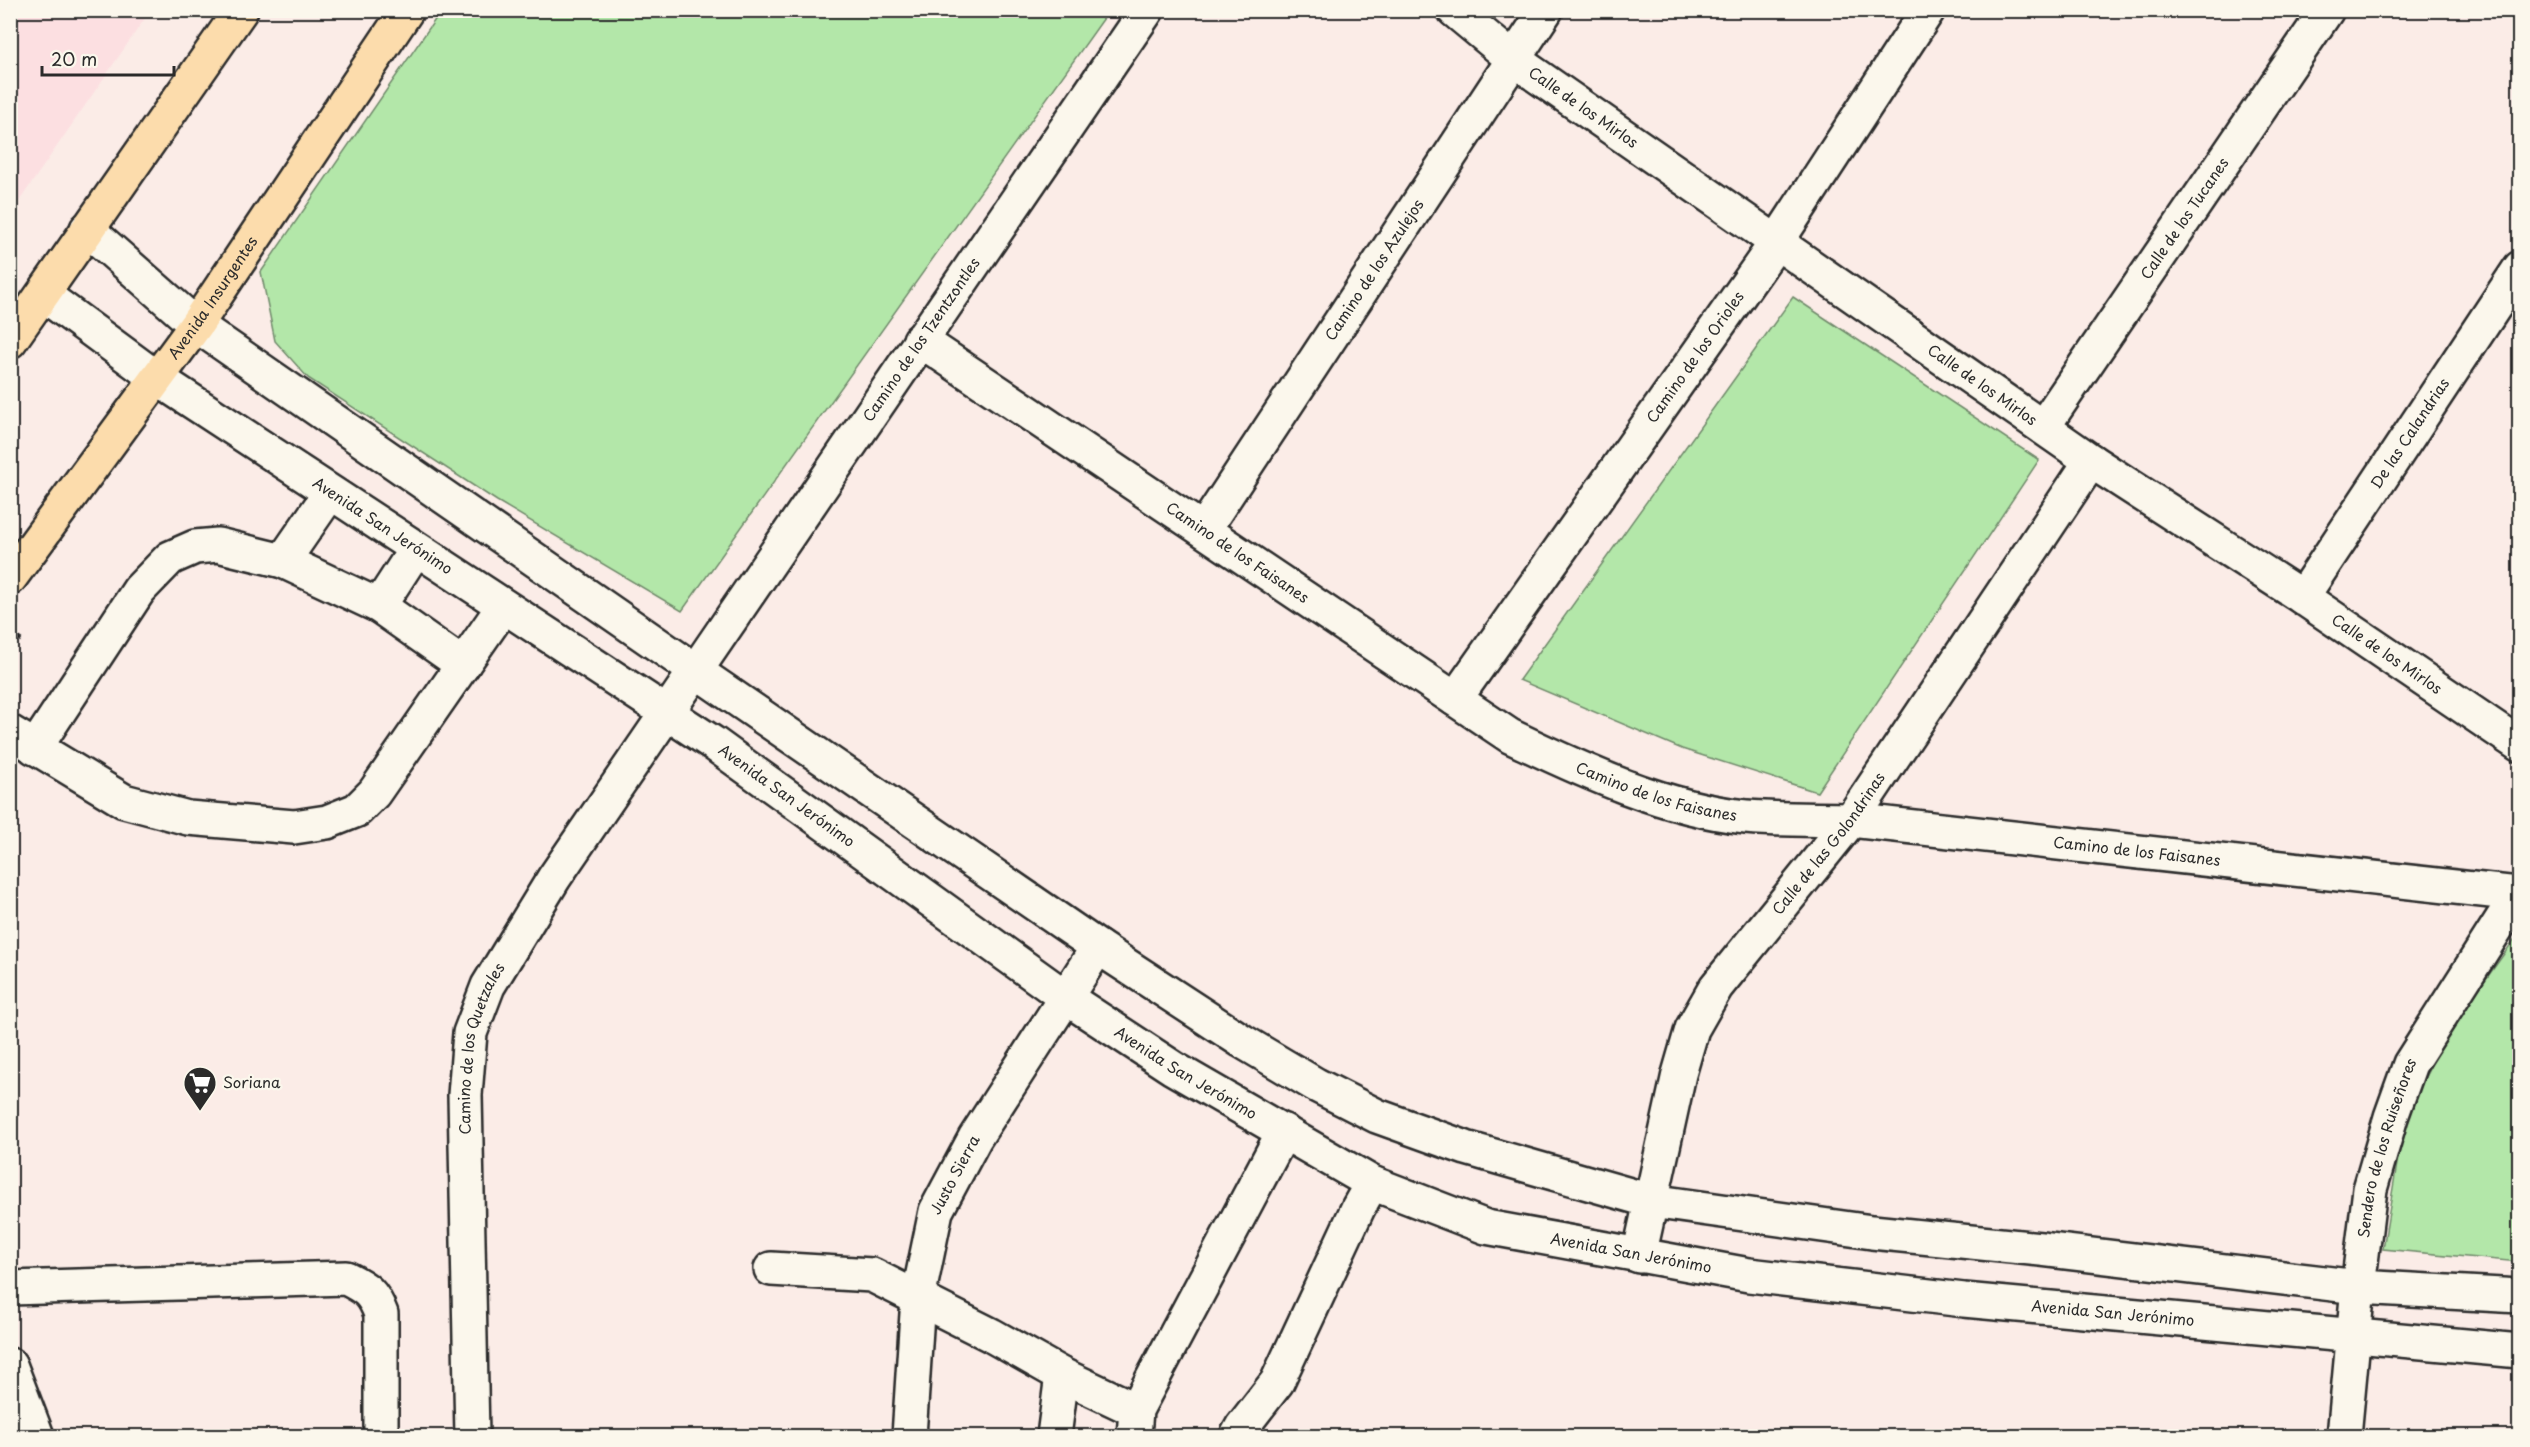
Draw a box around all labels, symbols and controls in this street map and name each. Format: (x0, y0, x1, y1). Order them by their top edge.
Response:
scale bar (42, 39, 174, 77)
text: 20 m (51, 45, 97, 72)
street label: Calle de los Mirlos (1524, 60, 1644, 153)
street label: Calle de los Tucanes (2134, 152, 2234, 284)
street label: Camino de los Azulejos (1318, 194, 1428, 345)
street label: Avenida Insurgentes (162, 231, 262, 363)
street label: Camino de los Tzentzontles (856, 252, 985, 426)
street label: Camino de los Orioles (1640, 286, 1749, 427)
street label: Calle de los Mirlos (1923, 338, 2043, 430)
street label: De las Calandrias (2364, 373, 2454, 493)
street label: Avenida San Jerónimo (309, 471, 458, 579)
street label: Camino de los Faisanes (1162, 495, 1314, 608)
street label: Calle de los Mirlos (2328, 607, 2447, 699)
street label: Avenida San Jerónimo (714, 738, 860, 852)
street label: Camino de los Faisanes (1573, 755, 1739, 826)
street label: Calle de las Golondrinas (1766, 767, 1890, 919)
street label: Camino de los Faisanes (2052, 830, 2222, 871)
street label: Camino de los Quetzales (452, 958, 510, 1135)
street label: Avenida San Jerónimo (1110, 1020, 1262, 1124)
street label: Sendero de los Ruiseñores (2351, 1052, 2421, 1239)
supermarket icon: Soriana (182, 1065, 218, 1112)
place label: Soriana (223, 1070, 281, 1093)
street label: Justo Sierra (923, 1130, 985, 1218)
street label: Avenida San Jerónimo (1549, 1226, 1714, 1278)
street label: Avenida San Jerónimo (2031, 1293, 2195, 1331)

